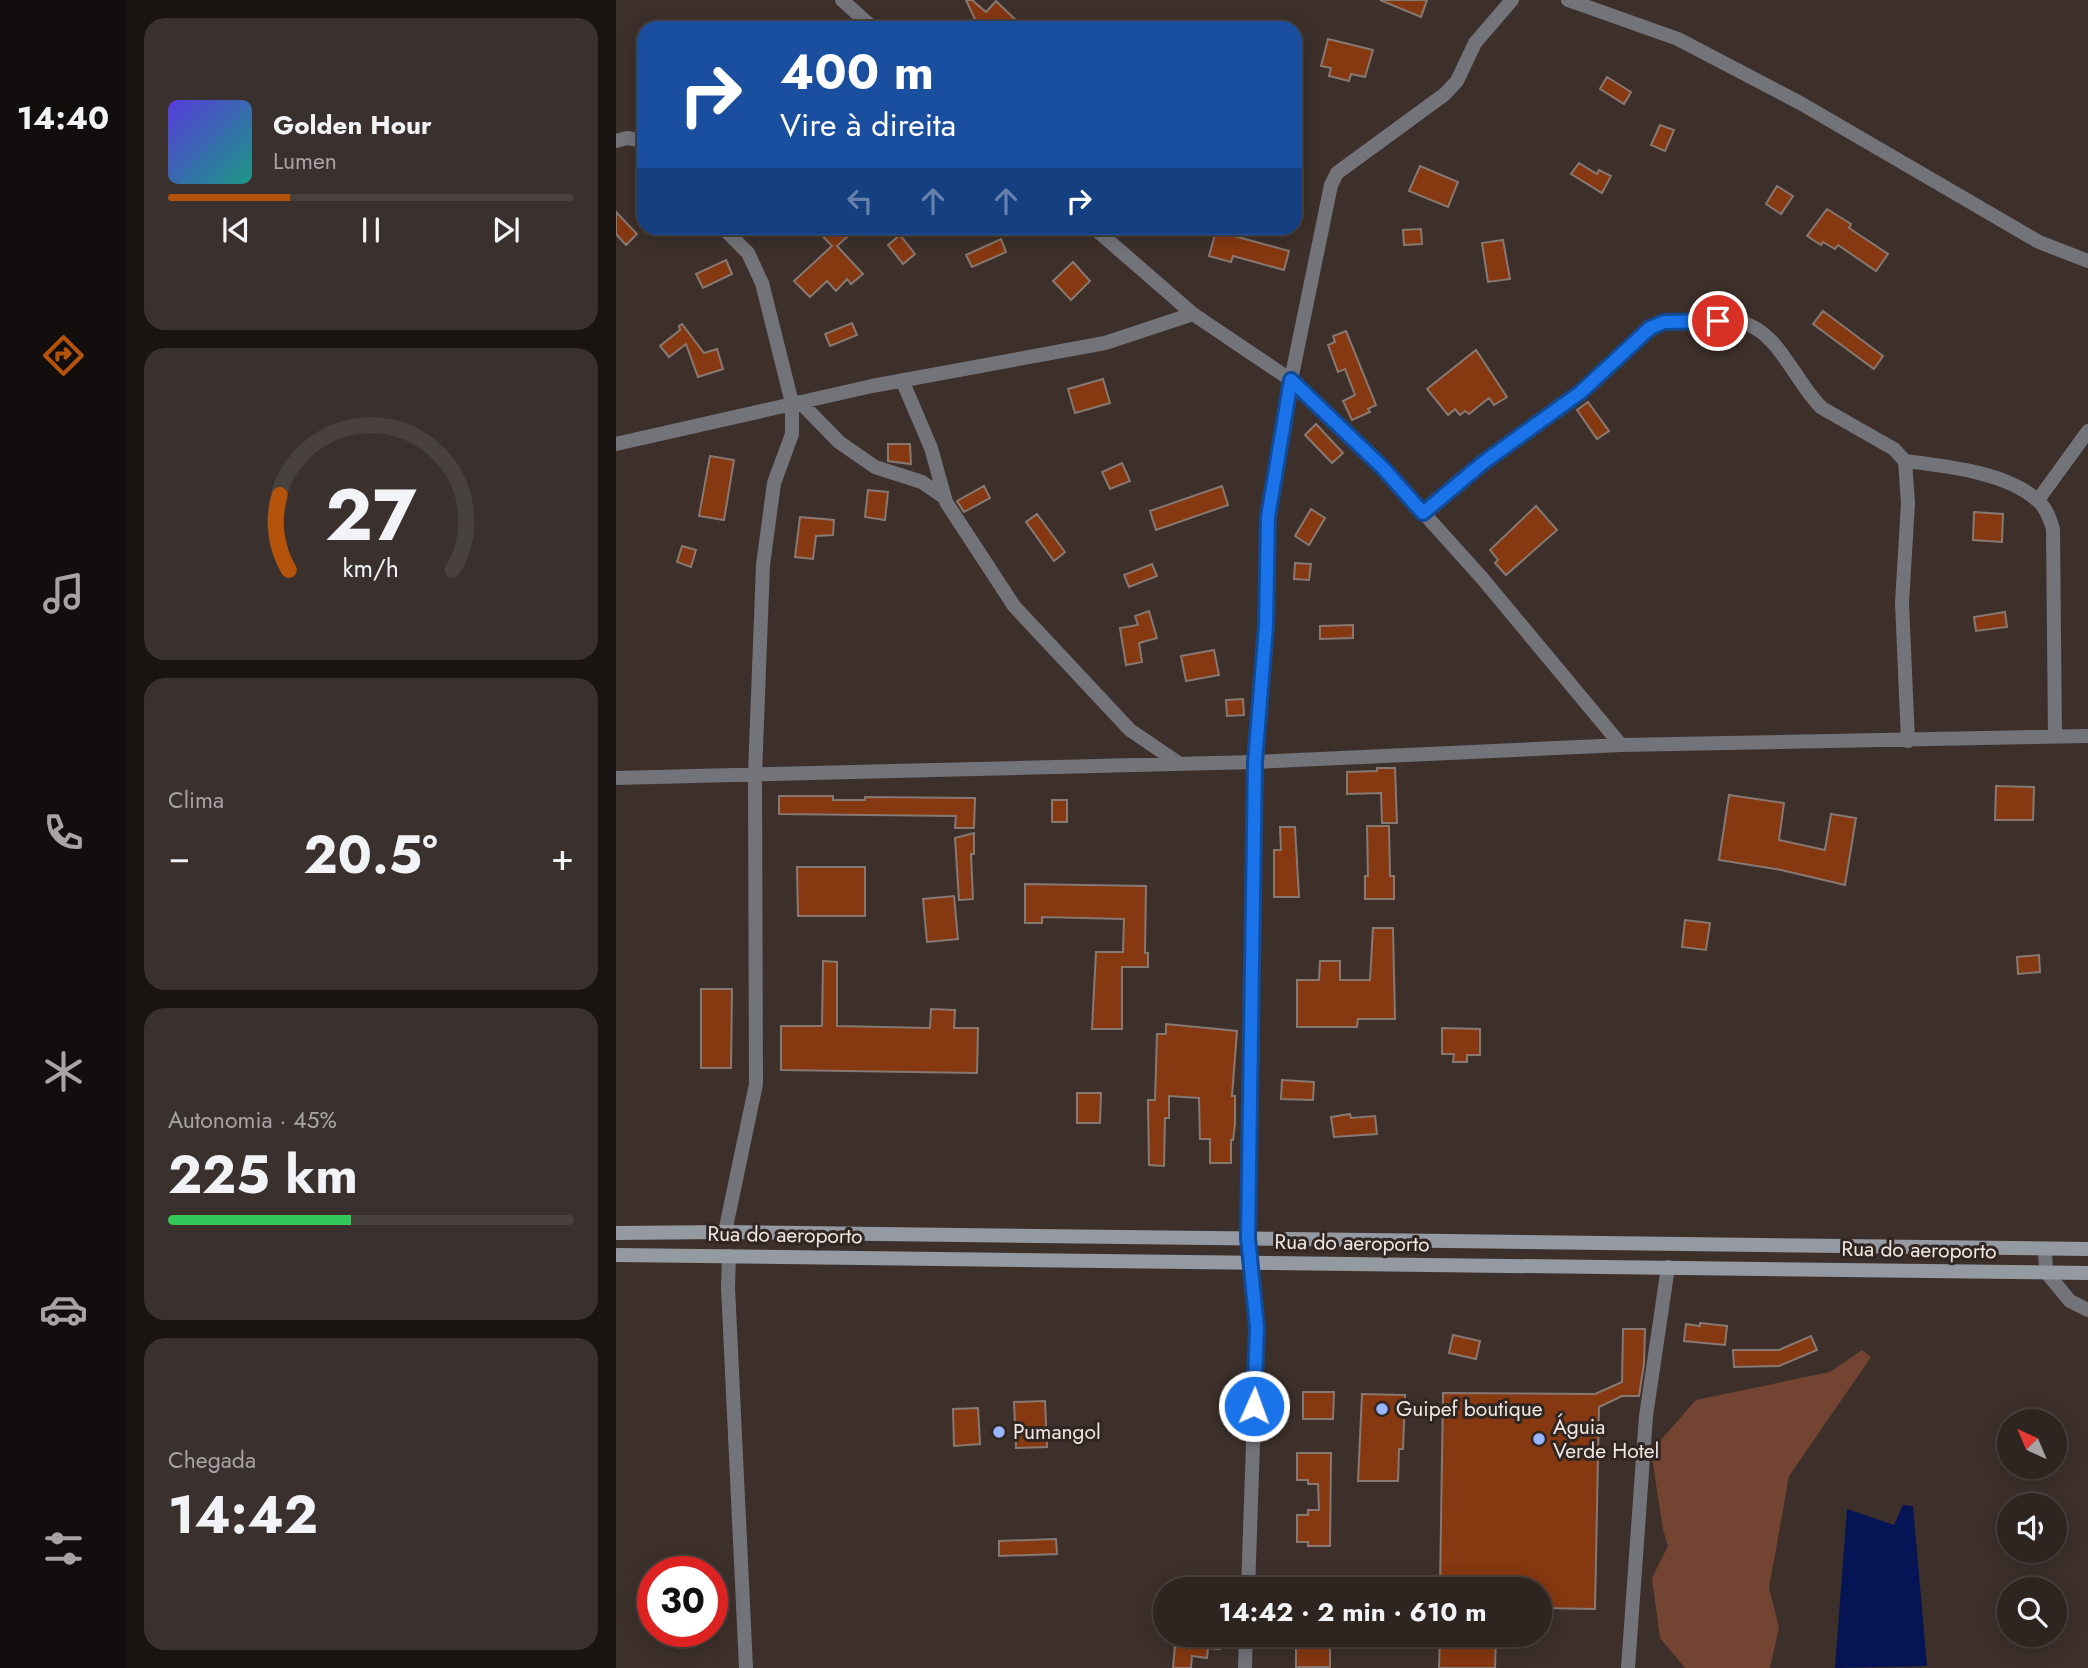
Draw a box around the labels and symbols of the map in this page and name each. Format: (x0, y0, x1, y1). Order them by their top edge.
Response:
pin (1688, 291, 1748, 351)
street label: Rua do aeroporto (707, 1219, 863, 1251)
street label: Rua do aeroporto (1274, 1227, 1430, 1259)
street label: Rua do aeroporto (1841, 1234, 1997, 1266)
position arrow (1217, 1369, 1291, 1443)
place label: Guipef boutique (1396, 1394, 1543, 1424)
marker: Guipef boutique (1374, 1401, 1390, 1417)
north arrow (1997, 1409, 2067, 1479)
place label: Águia Verde Hotel (1553, 1412, 1659, 1466)
place label: Pumangol (1013, 1417, 1101, 1447)
marker: Pumangol (991, 1424, 1007, 1440)
marker: Águia Verde Hotel (1531, 1431, 1547, 1447)
speed limit sign: 30 (637, 1556, 728, 1647)

